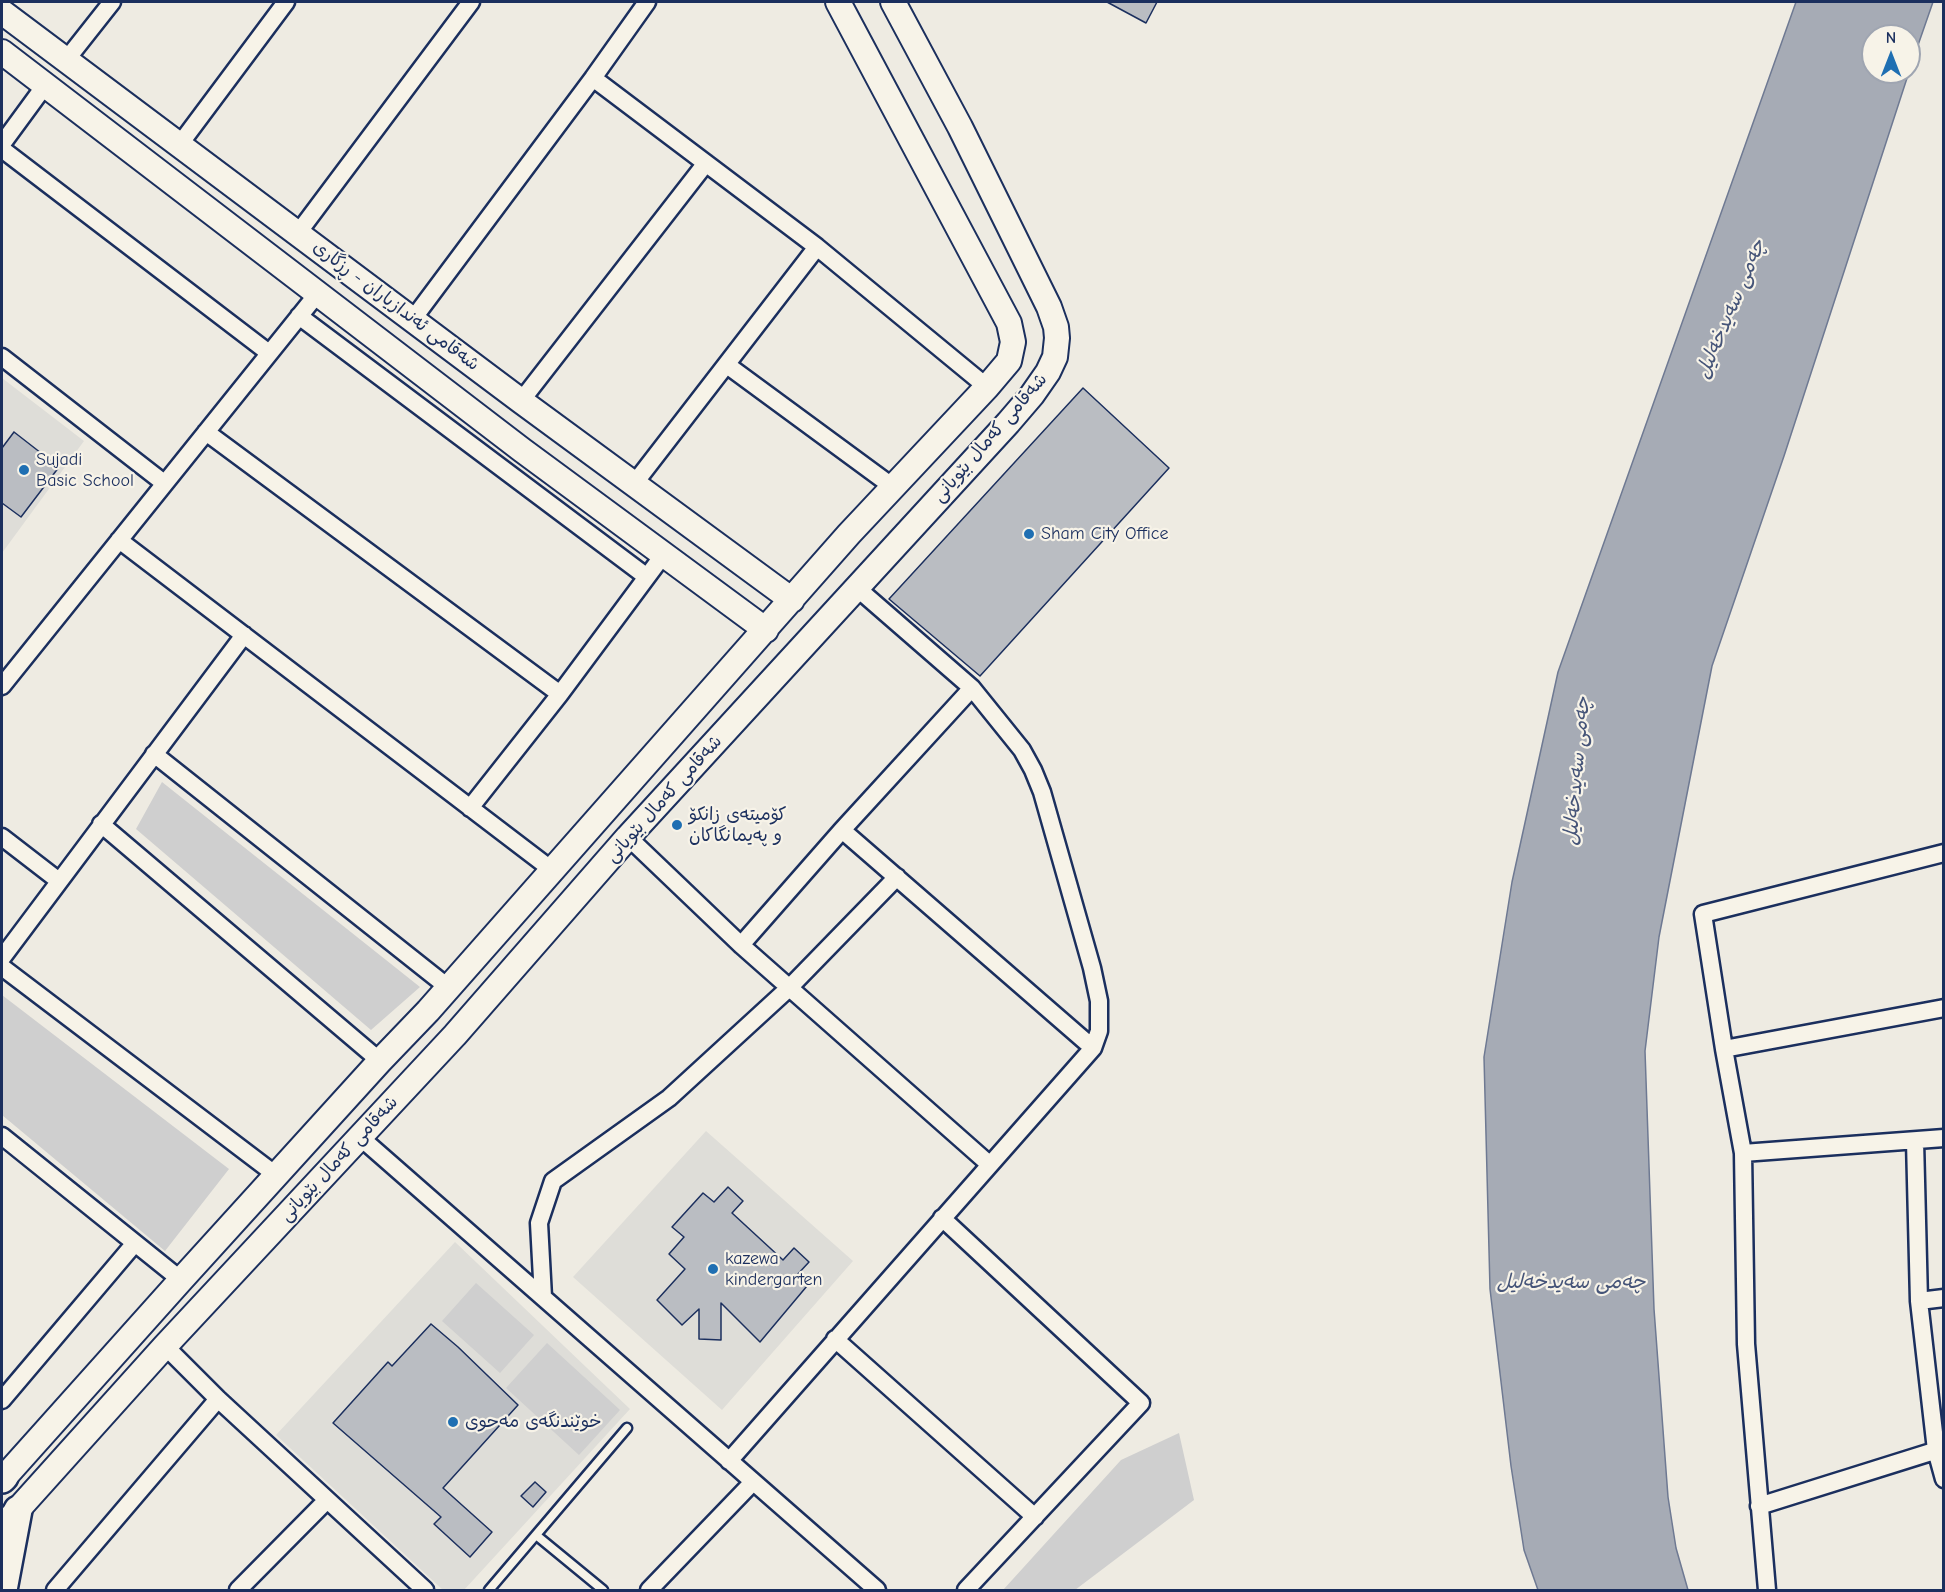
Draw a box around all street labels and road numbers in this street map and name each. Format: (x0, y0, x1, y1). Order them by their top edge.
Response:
street label: شەقامی ئەندازیاران - ڕزگاری (308, 236, 484, 376)
street label: شەقامی کەمال بێویانی (928, 369, 1052, 507)
street label: شەقامی کەمال بێویانی (601, 731, 727, 867)
street label: شەقامی کەمال بێویانی (275, 1092, 403, 1226)

